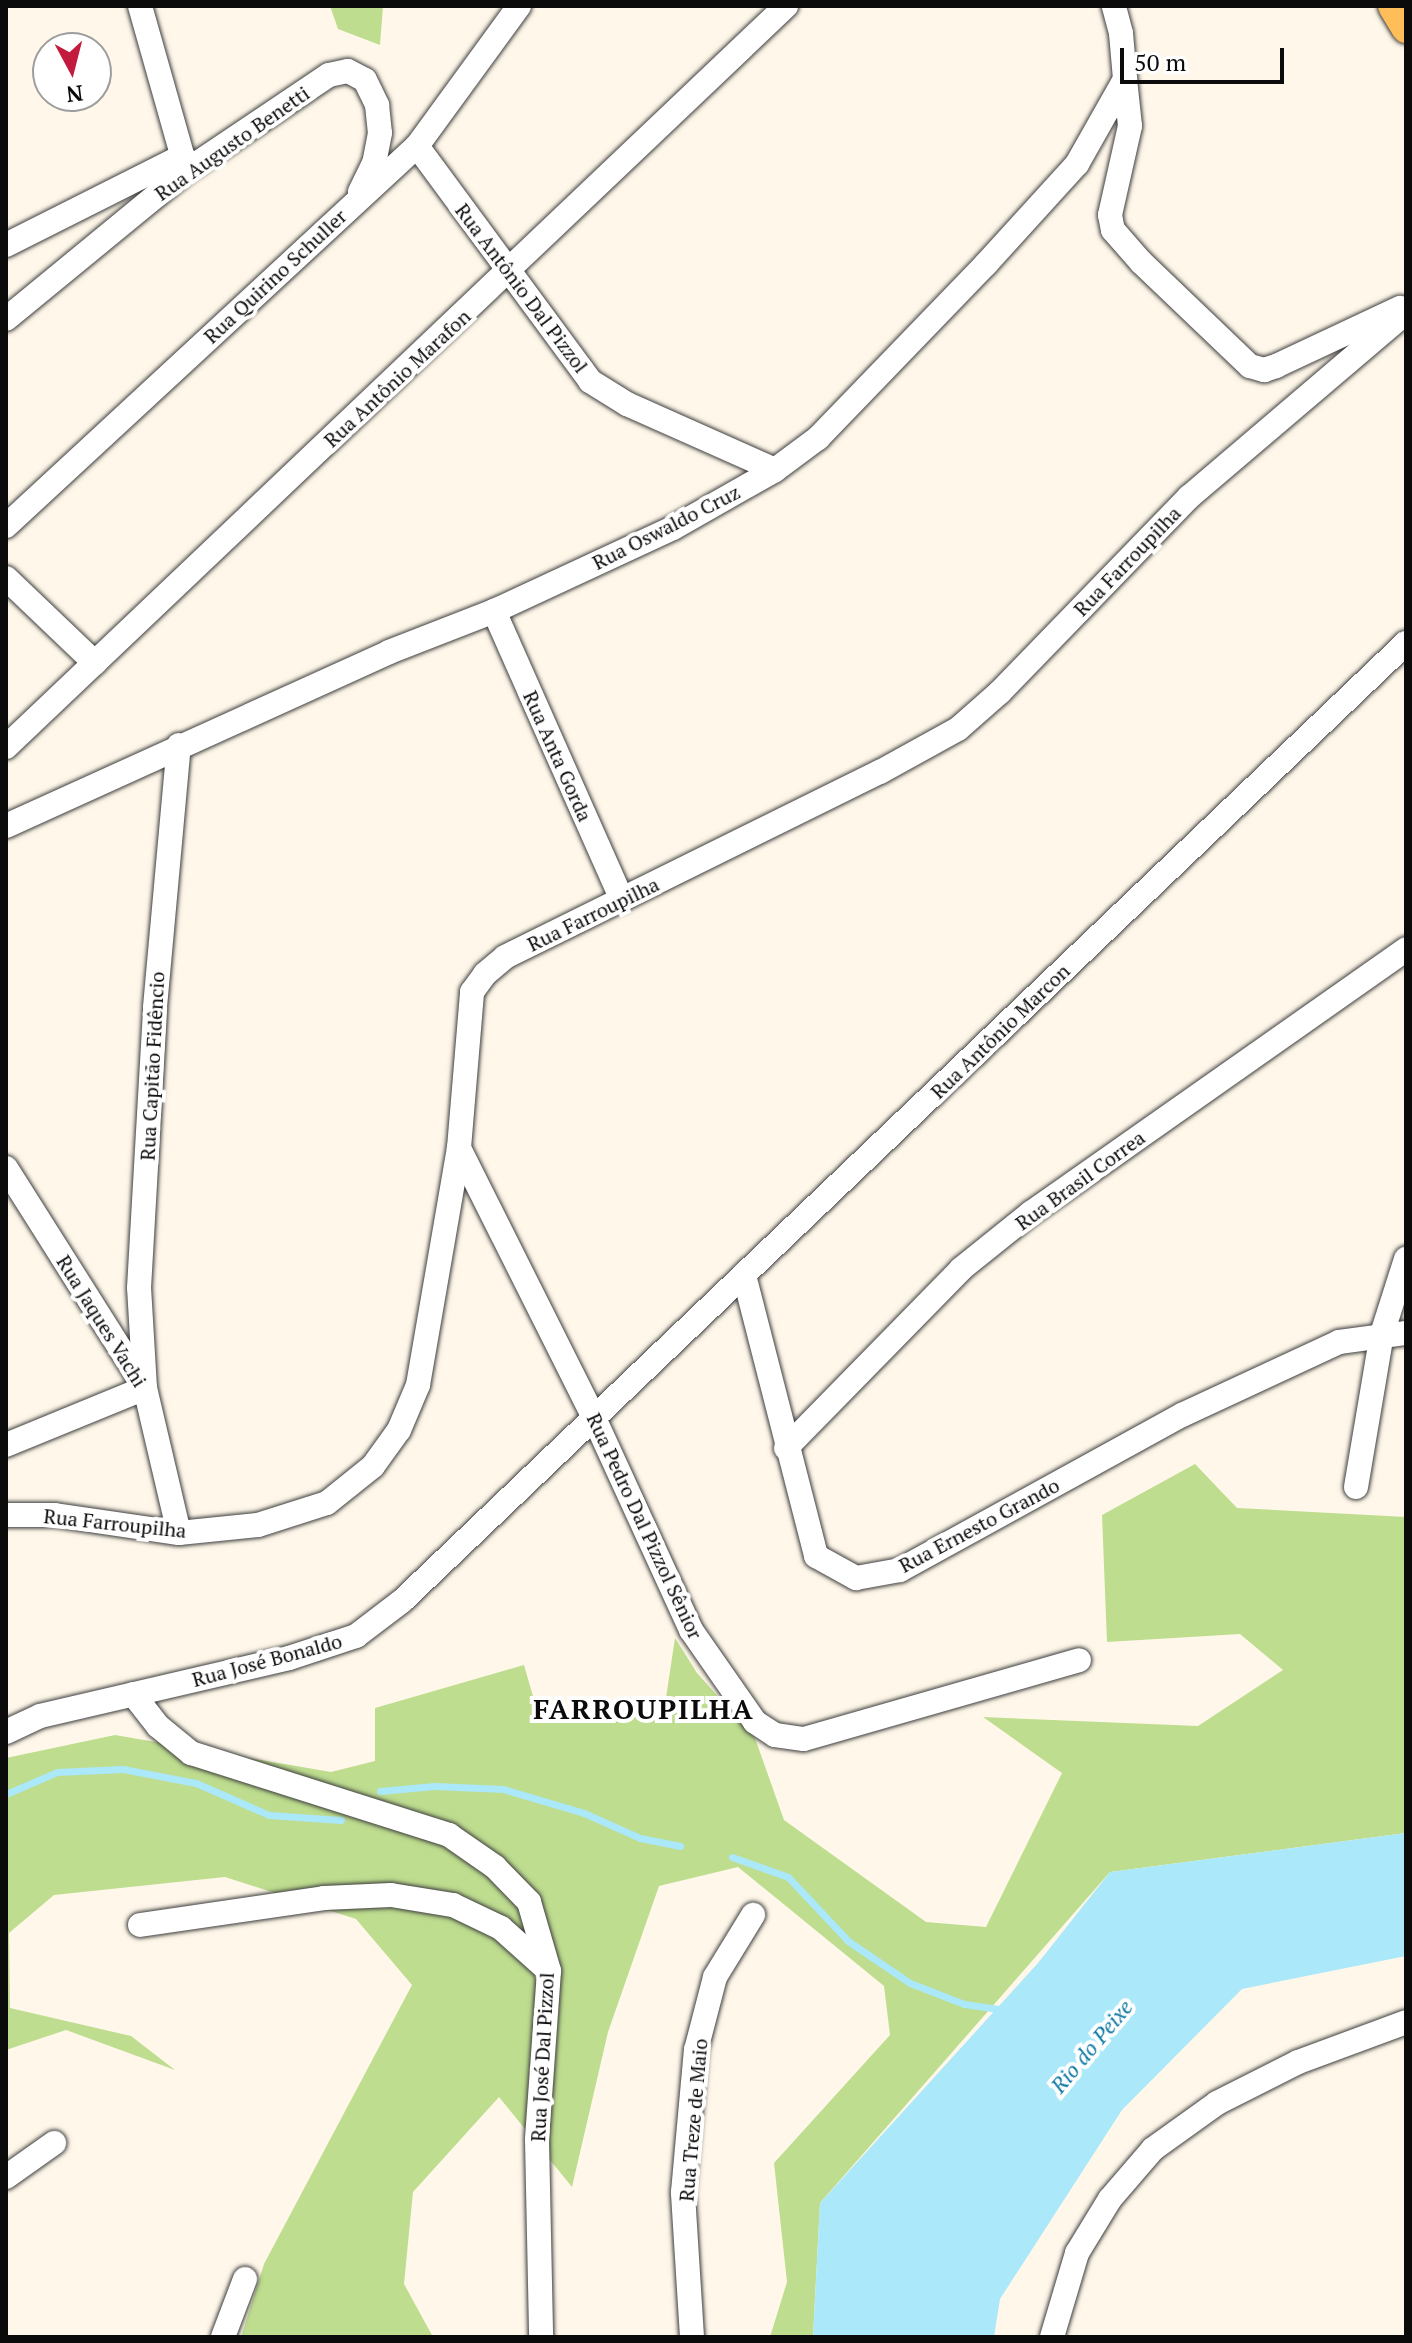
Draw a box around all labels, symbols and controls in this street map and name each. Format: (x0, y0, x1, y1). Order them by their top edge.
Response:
north arrow (32, 32, 112, 112)
scale bar (1124, 32, 1288, 82)
text: 50 m (1134, 46, 1186, 78)
text: N (65, 79, 85, 110)
street label: Rua Augusto Benetti (150, 81, 314, 205)
street label: Rua Antônio Dal Pizzol (450, 199, 594, 377)
street label: Rua Quirino Schuller (199, 204, 351, 348)
street label: Rua Antônio Marafon (319, 304, 475, 452)
street label: Rua Oswaldo Cruz (588, 480, 744, 574)
street label: Rua Farroupilha (1069, 501, 1185, 621)
street label: Rua Anta Gorda (518, 687, 598, 825)
street label: Rua Farroupilha (523, 872, 663, 956)
street label: Rua Antônio Marcon (925, 958, 1075, 1104)
street label: Rua Capitão Fidêncio (135, 971, 169, 1161)
street label: Rua Brasil Correa (1011, 1125, 1149, 1235)
street label: Rua Jaques Vachi (52, 1250, 152, 1392)
street label: Rua Pedro Dal Pizzol Sênior (582, 1409, 708, 1643)
street label: Rua Ernesto Grando (895, 1473, 1063, 1577)
street label: Rua Farroupilha (43, 1504, 187, 1542)
street label: Rua José Bonaldo (189, 1628, 345, 1692)
district label: FARROUPILHA (533, 1692, 755, 1726)
street label: Rua José Dal Pizzol (526, 1972, 558, 2142)
water label: Rio do Peixe (1045, 1994, 1137, 2098)
street label: Rua Treze de Maio (674, 2038, 712, 2202)

